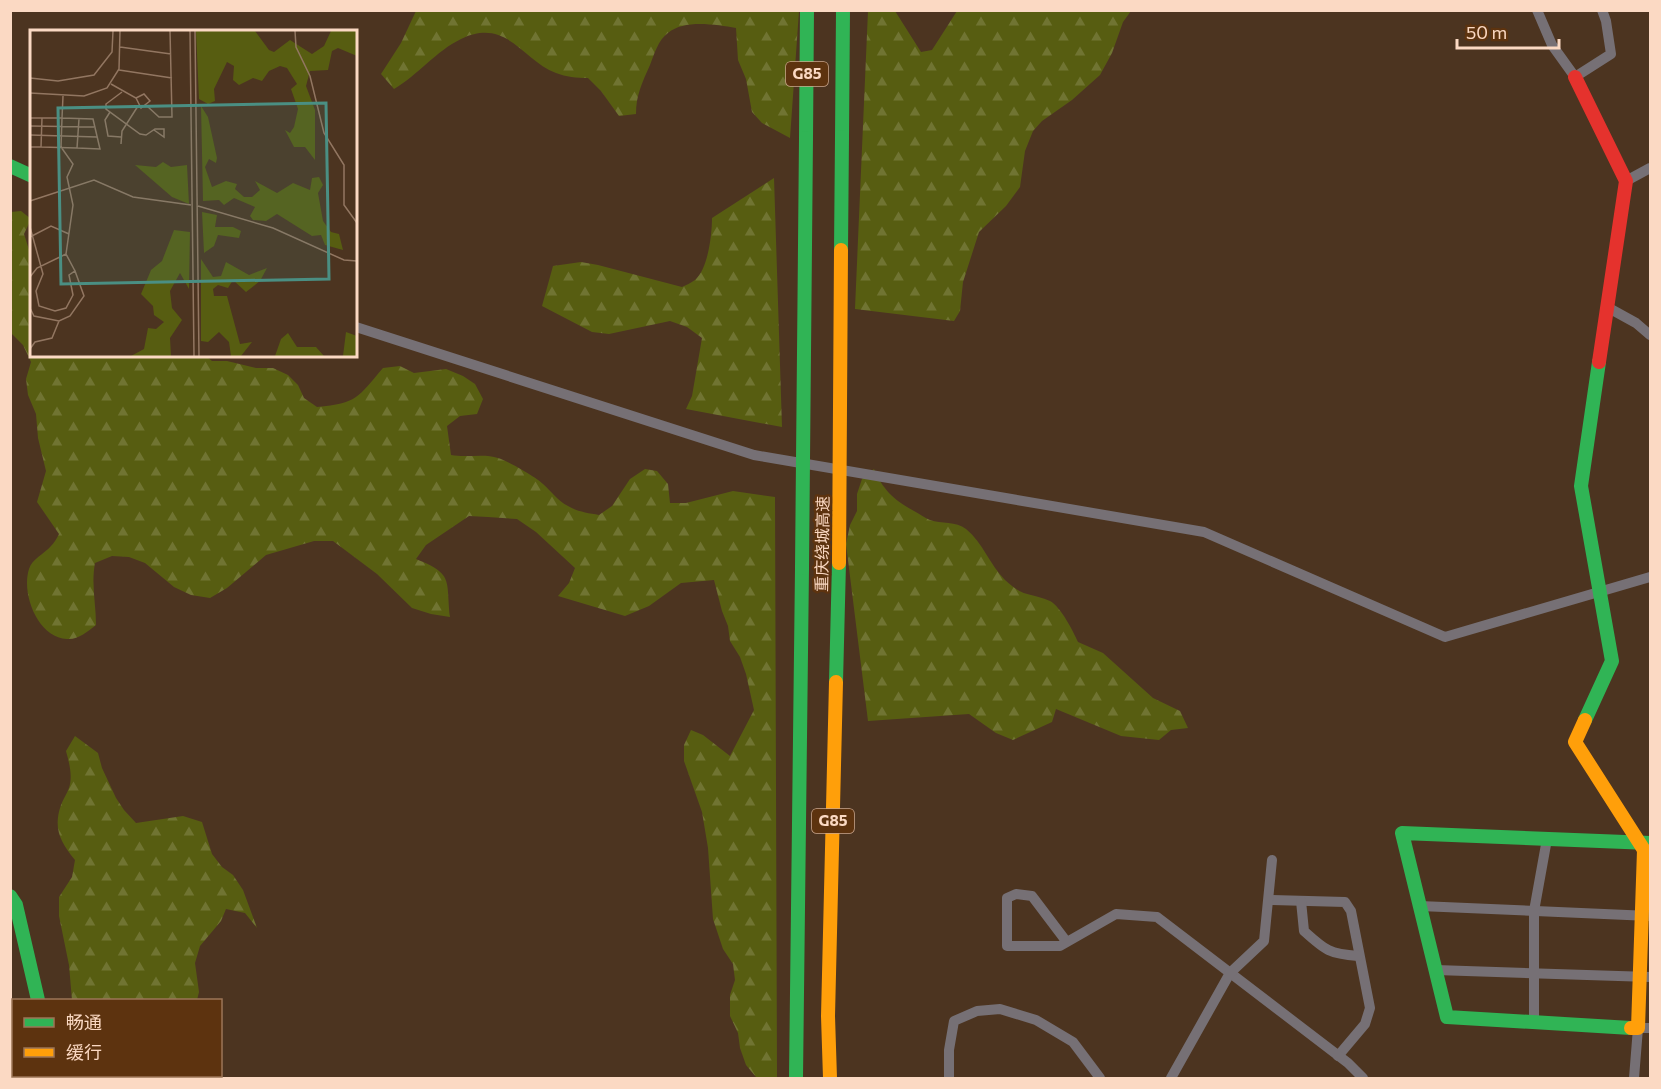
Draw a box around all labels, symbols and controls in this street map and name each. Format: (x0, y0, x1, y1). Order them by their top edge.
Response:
scale bar (1457, 12, 1559, 50)
text: 50 m (1466, 21, 1507, 43)
inset map (30, 30, 357, 357)
road number: G85 (786, 62, 828, 86)
street label: 重庆绕城高速 (811, 496, 832, 592)
road number: G85 (812, 809, 854, 833)
legend (12, 999, 222, 1077)
text: 畅通 (66, 1011, 102, 1033)
text: 缓行 (66, 1041, 102, 1063)

